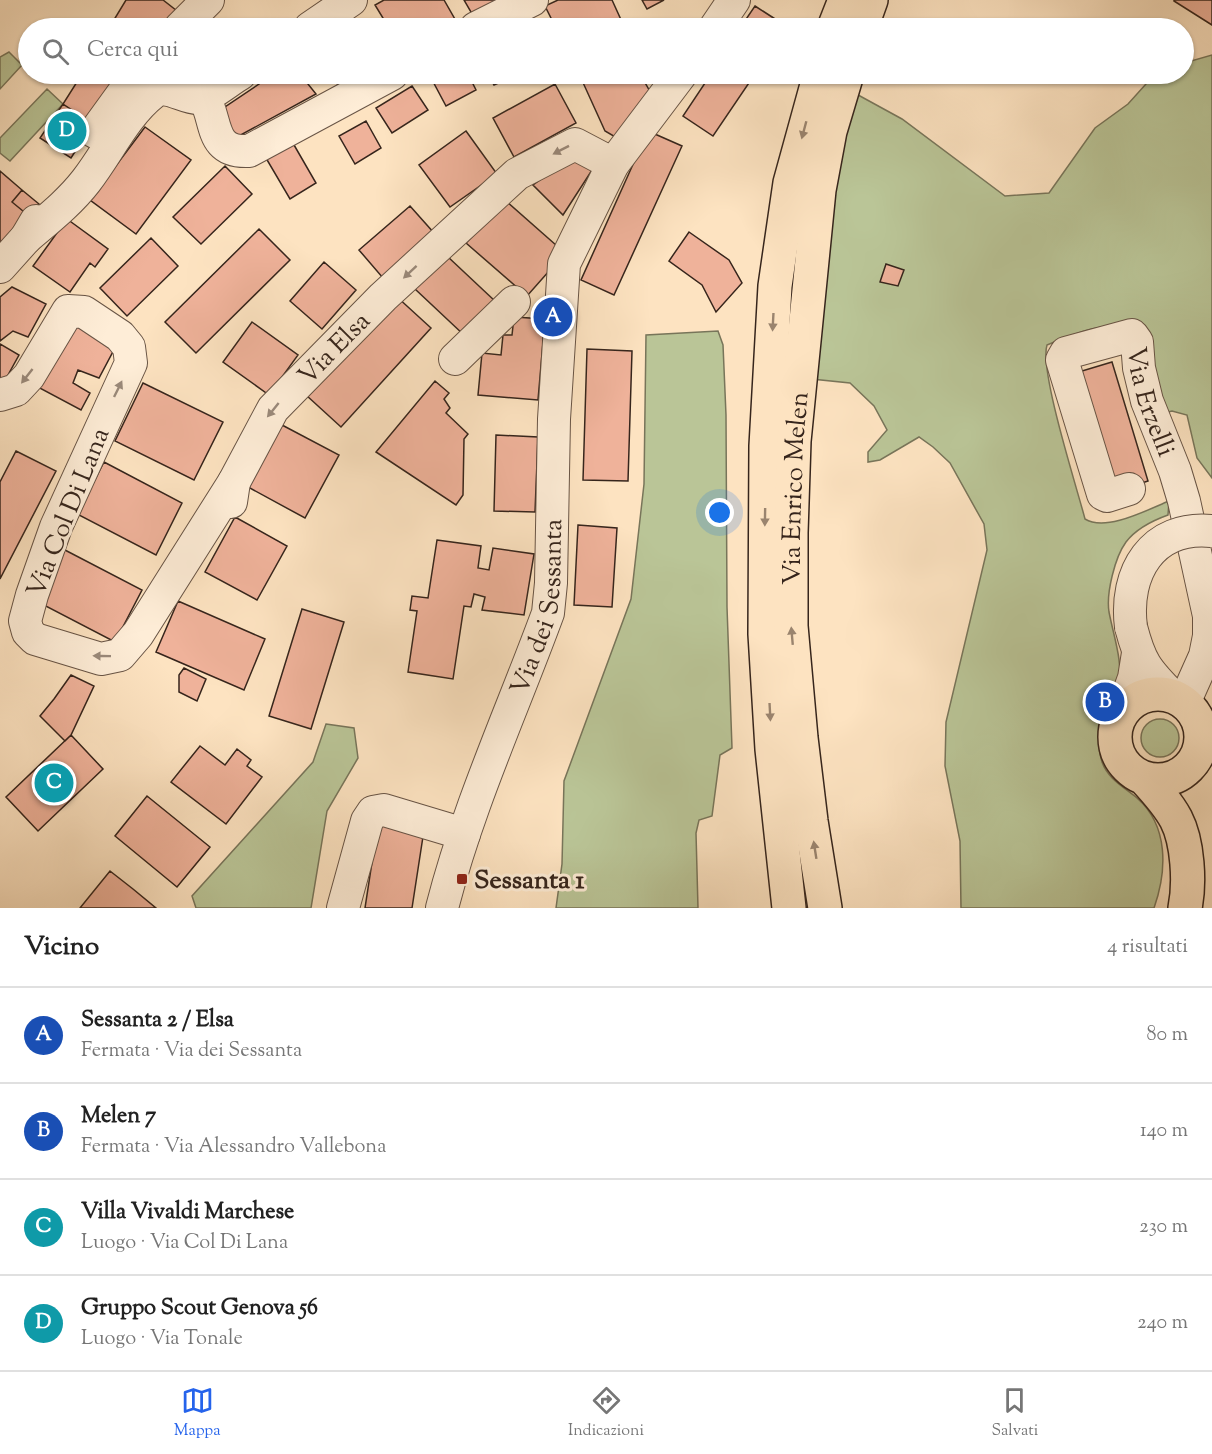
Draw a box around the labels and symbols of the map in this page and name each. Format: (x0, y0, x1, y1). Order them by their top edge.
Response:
pin: D (48, 108, 86, 154)
one-way arrow (799, 121, 809, 139)
one-way arrow (553, 146, 570, 155)
one-way arrow (403, 265, 418, 278)
pin: A (534, 294, 572, 340)
street label: Via Elsa (290, 304, 380, 394)
one-way arrow (768, 312, 778, 331)
street label: Via Erzelli (1116, 345, 1183, 463)
one-way arrow (21, 368, 34, 384)
one-way arrow (114, 380, 123, 397)
street label: Via Enrico Melen (775, 390, 820, 585)
one-way arrow (267, 402, 280, 418)
street label: Via Col Di Lana (18, 423, 120, 603)
your location (705, 498, 734, 527)
one-way arrow (760, 507, 769, 526)
street label: Via dei Sessanta (502, 519, 573, 701)
one-way arrow (787, 626, 797, 645)
one-way arrow (92, 652, 111, 661)
pin: B (1086, 680, 1124, 724)
one-way arrow (765, 702, 774, 721)
pin: C (34, 760, 74, 806)
one-way arrow (811, 841, 820, 860)
place label: Sessanta 1 (474, 863, 585, 900)
marker: Sessanta 1 (455, 872, 469, 886)

